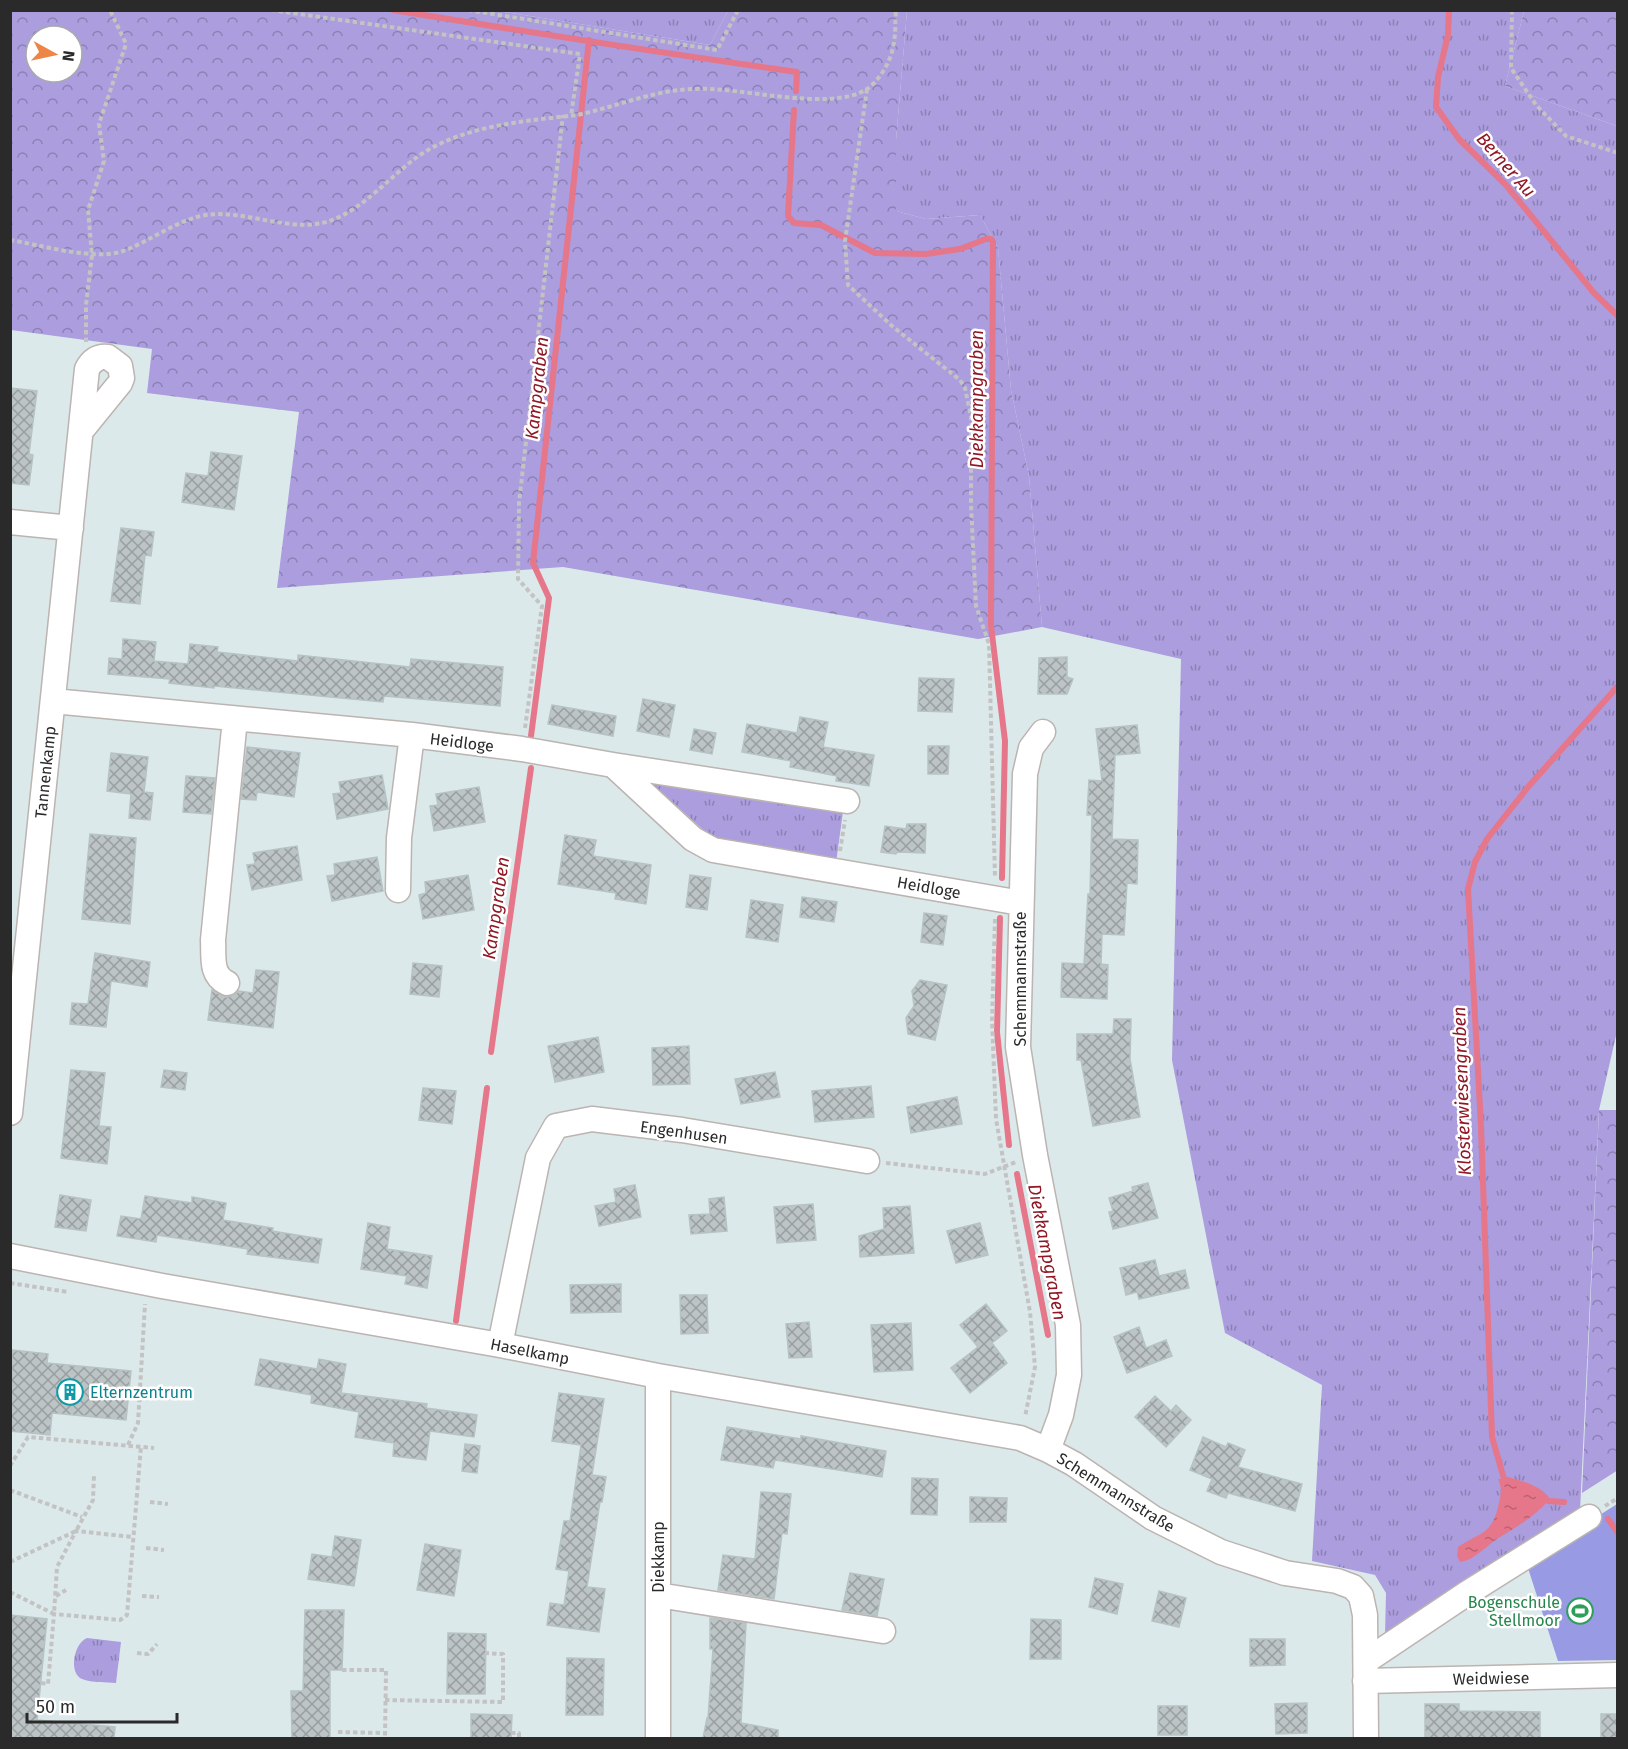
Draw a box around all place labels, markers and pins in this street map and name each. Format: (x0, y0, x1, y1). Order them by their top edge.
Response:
building icon: Elternzentrum (55, 1377, 85, 1407)
place label: Elternzentrum (90, 1383, 193, 1402)
place label: Bogenschule Stellmoor (1468, 1593, 1561, 1630)
sports icon: Bogenschule Stellmoor (1565, 1596, 1595, 1626)

